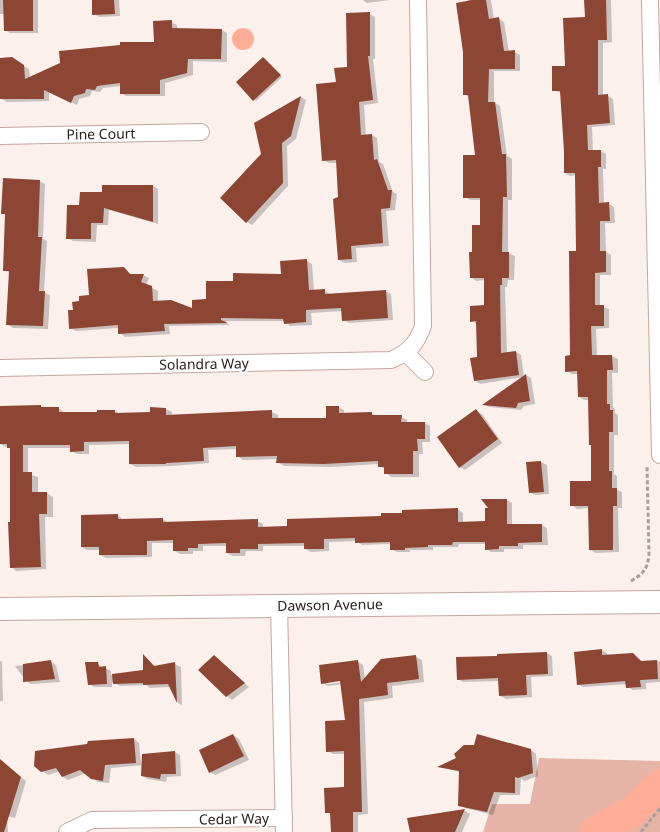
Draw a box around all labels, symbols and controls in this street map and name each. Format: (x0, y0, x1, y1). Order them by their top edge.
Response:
street label: Pine Court (66, 123, 136, 144)
street label: Solandra Way (159, 353, 250, 374)
street label: Dawson Avenue (277, 594, 383, 615)
street label: Cedar Way (199, 808, 270, 829)

